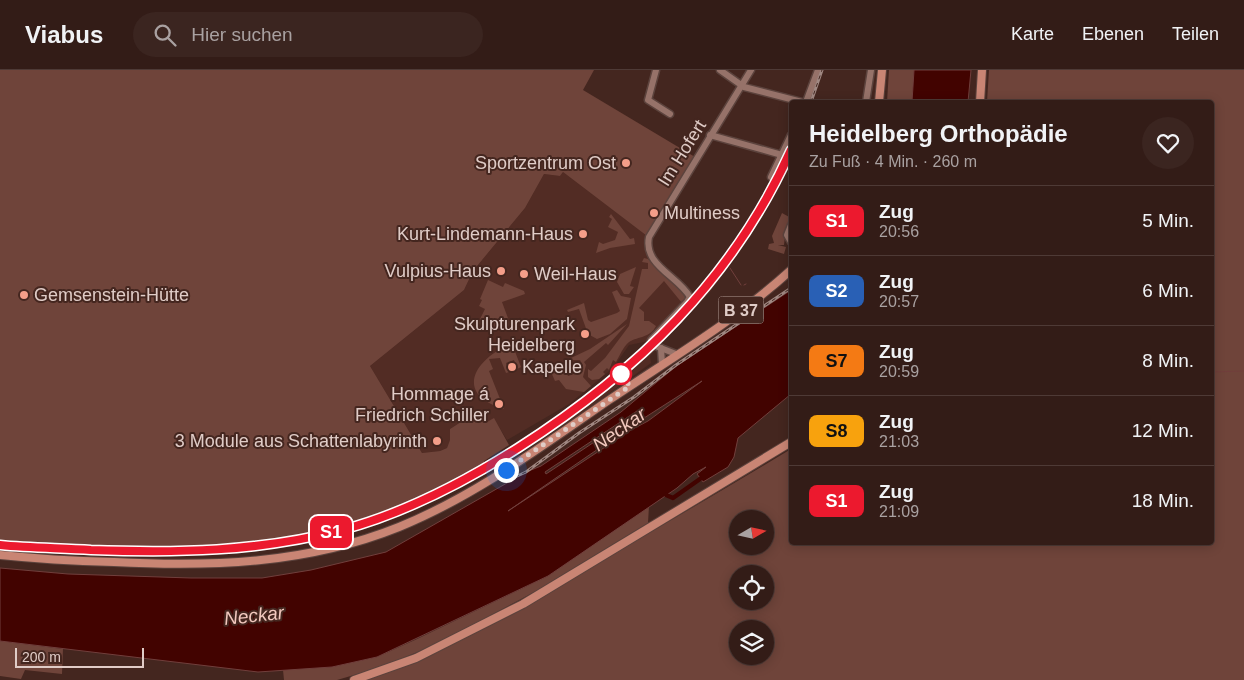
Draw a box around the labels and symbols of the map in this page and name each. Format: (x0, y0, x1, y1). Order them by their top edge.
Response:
street label: Im Hofert (654, 116, 710, 190)
place label: Sportzentrum Ost (475, 153, 616, 173)
marker: Sportzentrum Ost (620, 157, 632, 169)
place label: Multiness (664, 203, 740, 223)
marker: Multiness (648, 207, 660, 219)
place label: Kurt-Lindemann-Haus (397, 224, 573, 244)
marker: Kurt-Lindemann-Haus (577, 228, 589, 240)
place label: Vulpius-Haus (385, 261, 491, 281)
place label: Weil-Haus (534, 264, 617, 284)
marker: Vulpius-Haus (495, 265, 507, 277)
marker: Weil-Haus (518, 268, 530, 280)
place label: Gemsenstein-Hütte (34, 285, 189, 305)
marker: Gemsenstein-Hütte (18, 289, 30, 301)
road number: B 37 (718, 296, 764, 324)
place label: Skulpturenpark Heidelberg (454, 314, 576, 355)
marker: Skulpturenpark Heidelberg (579, 328, 591, 340)
place label: Kapelle (522, 357, 582, 377)
marker: Kapelle (506, 361, 518, 373)
unlabelled marker (610, 363, 632, 385)
place label: Hommage á Friedrich Schiller (355, 384, 490, 425)
marker: Hommage á Friedrich Schiller (493, 398, 505, 410)
water label: Neckar (589, 403, 651, 455)
place label: 3 Module aus Schattenlabyrinth (175, 431, 427, 451)
marker: 3 Module aus Schattenlabyrinth (431, 435, 443, 447)
your location (494, 458, 519, 483)
north arrow (729, 510, 774, 555)
line badge: S1 (308, 516, 354, 548)
water label: Neckar (223, 602, 286, 629)
scale bar (15, 645, 144, 668)

